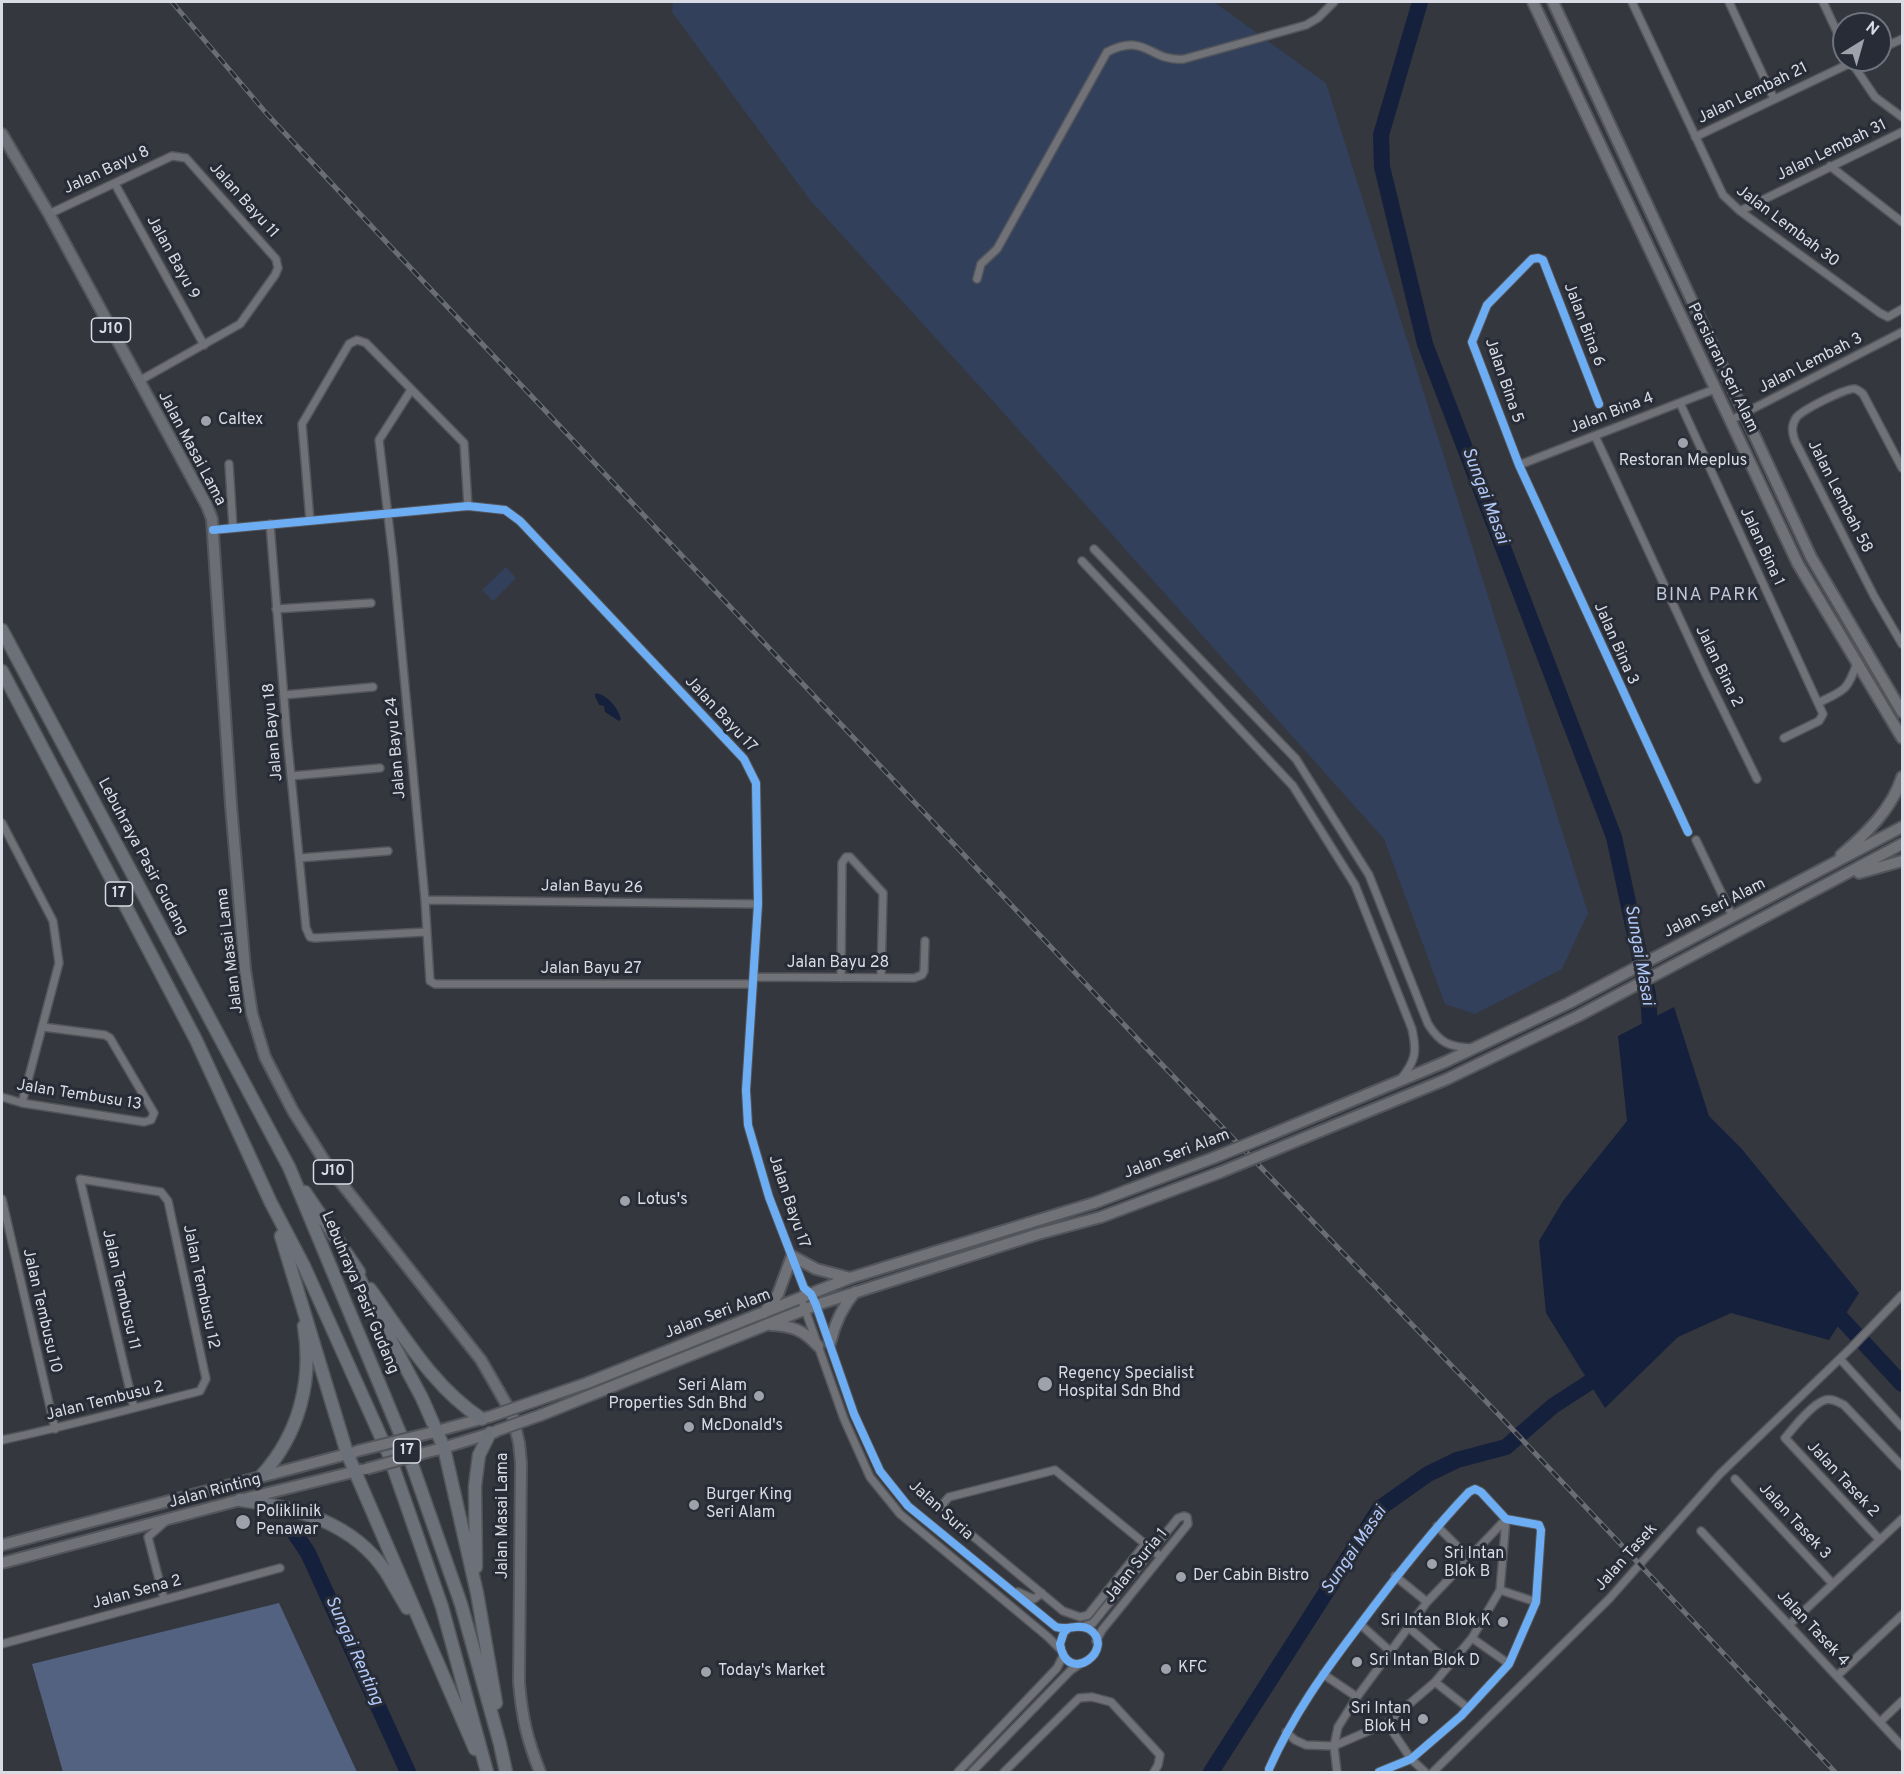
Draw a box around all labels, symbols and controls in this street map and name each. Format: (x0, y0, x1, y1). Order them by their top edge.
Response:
north arrow (1832, 12, 1892, 72)
text: N (1861, 18, 1882, 41)
street label: Jalan Lembah 21 (1695, 59, 1811, 129)
street label: Jalan Lembah 31 (1774, 116, 1890, 186)
street label: Jalan Bayu 8 (61, 143, 153, 199)
street label: Jalan Bayu 11 (204, 159, 282, 243)
street label: Jalan Lembah 30 (1732, 182, 1842, 272)
street label: Jalan Bayu 9 (141, 213, 203, 303)
street label: Jalan Bina 6 (1558, 280, 1608, 370)
street label: Persiaran Seri Alam (1682, 300, 1762, 436)
road number: J10 (92, 318, 130, 342)
street label: Jalan Lembah 3 (1756, 330, 1866, 398)
street label: Jalan Bina 5 (1480, 336, 1526, 426)
street label: Jalan Masai Lama (153, 389, 229, 509)
street label: Jalan Bina 4 (1567, 389, 1657, 439)
place label: Caltex (218, 411, 263, 431)
marker: Caltex (199, 414, 213, 428)
marker: Restoran Meeplus (1676, 436, 1690, 450)
street label: Jalan Lembah 58 (1802, 437, 1876, 557)
water label: Sungai Masai (1456, 445, 1512, 547)
place label: Restoran Meeplus (1619, 452, 1747, 472)
street label: Jalan Bina 1 (1734, 505, 1788, 589)
district label: BINA PARK (1656, 585, 1760, 607)
street label: Jalan Bina 3 (1588, 600, 1642, 688)
street label: Jalan Bina 2 (1690, 623, 1746, 711)
street label: Jalan Bayu 17 (680, 673, 760, 757)
street label: Jalan Bayu 18 (260, 682, 288, 782)
street label: Jalan Bayu 24 (383, 696, 411, 800)
street label: Lebuhraya Pasir Gudang (92, 775, 192, 939)
street label: Jalan Seri Alam (1661, 875, 1769, 943)
street label: Jalan Bayu 26 (541, 878, 643, 898)
road number: 17 (106, 882, 132, 906)
street label: Jalan Masai Lama (214, 887, 248, 1015)
water label: Sungai Masai (1619, 903, 1657, 1007)
street label: Jalan Bayu 28 (787, 954, 889, 974)
street label: Jalan Bayu 27 (541, 960, 641, 980)
street label: Jalan Tembusu 13 (15, 1077, 143, 1115)
street label: Jalan Seri Alam (1121, 1126, 1233, 1184)
street label: Jalan Bayu 17 (763, 1153, 813, 1251)
road number: J10 (314, 1160, 352, 1184)
place label: Lotus's (637, 1191, 688, 1211)
marker: Lotus's (618, 1194, 632, 1208)
street label: Lebuhraya Pasir Gudang (316, 1209, 402, 1377)
street label: Jalan Tembusu 12 (177, 1223, 223, 1351)
street label: Jalan Tembusu 11 (97, 1228, 143, 1352)
street label: Jalan Tembusu 10 (17, 1247, 65, 1375)
street label: Jalan Seri Alam (662, 1286, 774, 1344)
place label: Regency Specialist Hospital Sdn Bhd (1058, 1365, 1194, 1403)
marker: Regency Specialist Hospital Sdn Bhd (1036, 1375, 1054, 1393)
place label: Seri Alam Properties Sdn Bhd (608, 1377, 747, 1415)
street label: Jalan Tembusu 2 (44, 1378, 166, 1426)
marker: Seri Alam Properties Sdn Bhd (752, 1389, 766, 1403)
place label: McDonald's (701, 1417, 783, 1437)
marker: McDonald's (682, 1420, 696, 1434)
street label: Jalan Tasek 2 (1802, 1438, 1882, 1522)
road number: 17 (394, 1439, 420, 1463)
street label: Jalan Masai Lama (494, 1453, 514, 1579)
street label: Jalan Rinting (167, 1471, 263, 1513)
street label: Jalan Suria (904, 1477, 976, 1545)
street label: Jalan Tasek 3 (1754, 1480, 1834, 1564)
place label: Burger King Seri Alam (706, 1486, 792, 1524)
marker: Burger King Seri Alam (687, 1498, 701, 1512)
place label: Poliklinik Penawar (256, 1503, 322, 1541)
water label: Sungai Masai (1318, 1503, 1392, 1599)
marker: Poliklinik Penawar (234, 1513, 252, 1531)
street label: Jalan Tasek (1592, 1520, 1662, 1596)
street label: Jalan Suria 1 (1101, 1525, 1173, 1607)
place label: Sri Intan Blok B (1444, 1545, 1504, 1583)
marker: Sri Intan Blok B (1425, 1557, 1439, 1571)
place label: Der Cabin Bistro (1193, 1567, 1309, 1587)
marker: Der Cabin Bistro (1174, 1570, 1188, 1584)
street label: Jalan Sena 2 (90, 1572, 184, 1614)
street label: Jalan Tasek 4 (1772, 1587, 1852, 1671)
water label: Sungai Renting (319, 1593, 387, 1709)
place label: Sri Intan Blok K (1380, 1612, 1491, 1632)
marker: Sri Intan Blok K (1496, 1615, 1510, 1629)
place label: Sri Intan Blok D (1369, 1652, 1480, 1672)
marker: Sri Intan Blok D (1350, 1655, 1364, 1669)
place label: KFC (1178, 1659, 1207, 1679)
place label: Today's Market (718, 1662, 825, 1682)
marker: KFC (1159, 1662, 1173, 1676)
marker: Today's Market (699, 1665, 713, 1679)
place label: Sri Intan Blok H (1351, 1700, 1411, 1738)
marker: Sri Intan Blok H (1416, 1712, 1430, 1726)

